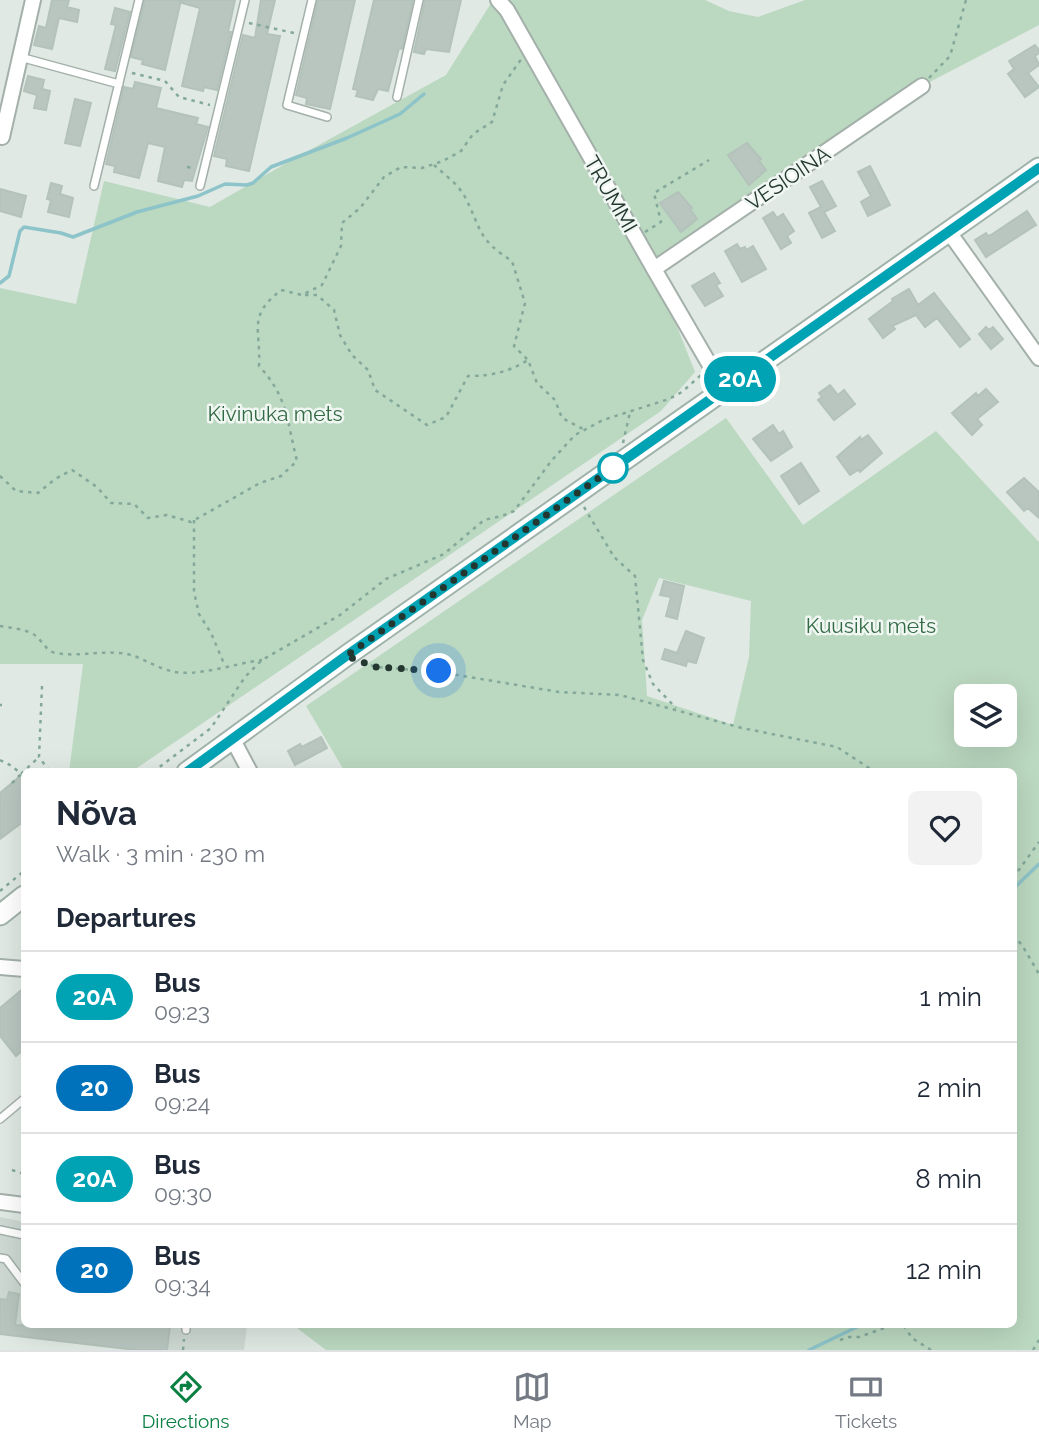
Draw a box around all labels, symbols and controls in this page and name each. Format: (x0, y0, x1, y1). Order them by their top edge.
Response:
street label: VESIOINA (741, 141, 835, 215)
street label: TRUMMI (579, 151, 643, 237)
line badge: 20A (700, 356, 780, 402)
text: 20A (718, 364, 762, 393)
park label: Kivinuka mets (207, 401, 343, 426)
unlabelled marker (598, 453, 628, 483)
park label: Kuusiku mets (806, 613, 936, 638)
your location (421, 653, 456, 688)
map controls (954, 684, 1017, 747)
button: layers (954, 684, 1017, 747)
button: heart (908, 791, 982, 865)
text: Nõva (56, 794, 137, 833)
text: Walk · 3 min · 230 m (56, 840, 265, 867)
text: Departures (56, 903, 196, 933)
text: Bus (154, 968, 201, 998)
text: 20A (73, 982, 116, 1011)
text: 1 min (920, 982, 982, 1012)
text: 09:23 (154, 998, 210, 1025)
text: Bus (154, 1059, 201, 1089)
text: 20 (80, 1073, 109, 1102)
text: 2 min (917, 1073, 982, 1103)
text: 09:24 (154, 1089, 210, 1116)
text: Bus (154, 1150, 201, 1180)
text: 20A (73, 1164, 116, 1193)
text: 8 min (915, 1164, 982, 1194)
text: 09:30 (154, 1180, 212, 1207)
text: Bus (154, 1241, 201, 1271)
text: 20 (80, 1255, 109, 1284)
text: 12 min (906, 1255, 982, 1285)
text: 09:34 (154, 1271, 211, 1298)
tab: Directions (142, 1368, 229, 1432)
tab: Map (513, 1368, 552, 1432)
tab: Tickets (835, 1368, 897, 1432)

